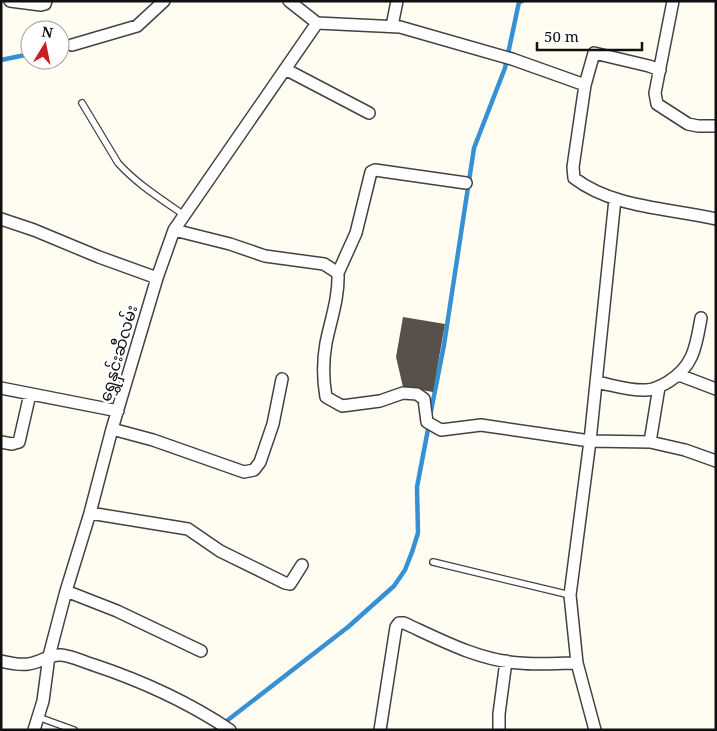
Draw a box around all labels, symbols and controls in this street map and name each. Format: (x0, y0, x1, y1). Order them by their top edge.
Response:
north arrow (20, 20, 70, 70)
scale bar (537, 20, 642, 52)
text: N (40, 21, 54, 42)
text: 50 m (544, 26, 579, 46)
street label: ရွှေနှင်းဆီလမ်း (94, 302, 146, 405)

